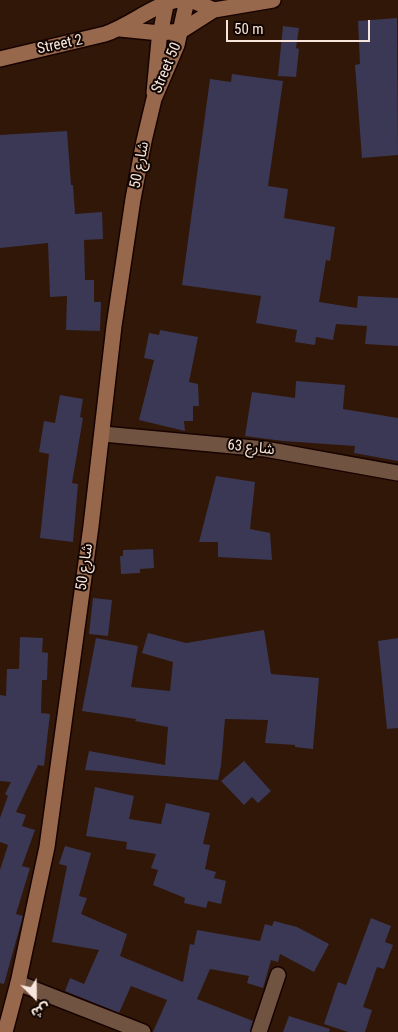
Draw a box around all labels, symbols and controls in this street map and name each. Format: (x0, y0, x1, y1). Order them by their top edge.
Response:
scale bar (228, 10, 372, 42)
text: 50 m (234, 20, 264, 38)
street label: Street 2 (36, 31, 84, 59)
street label: Street 50 (148, 40, 186, 96)
street label: شارع 50 (127, 140, 153, 190)
street label: شارع 63 (226, 437, 276, 459)
street label: شارع 50 (73, 542, 97, 592)
north arrow (10, 972, 60, 1022)
text: ش (29, 1000, 53, 1022)

